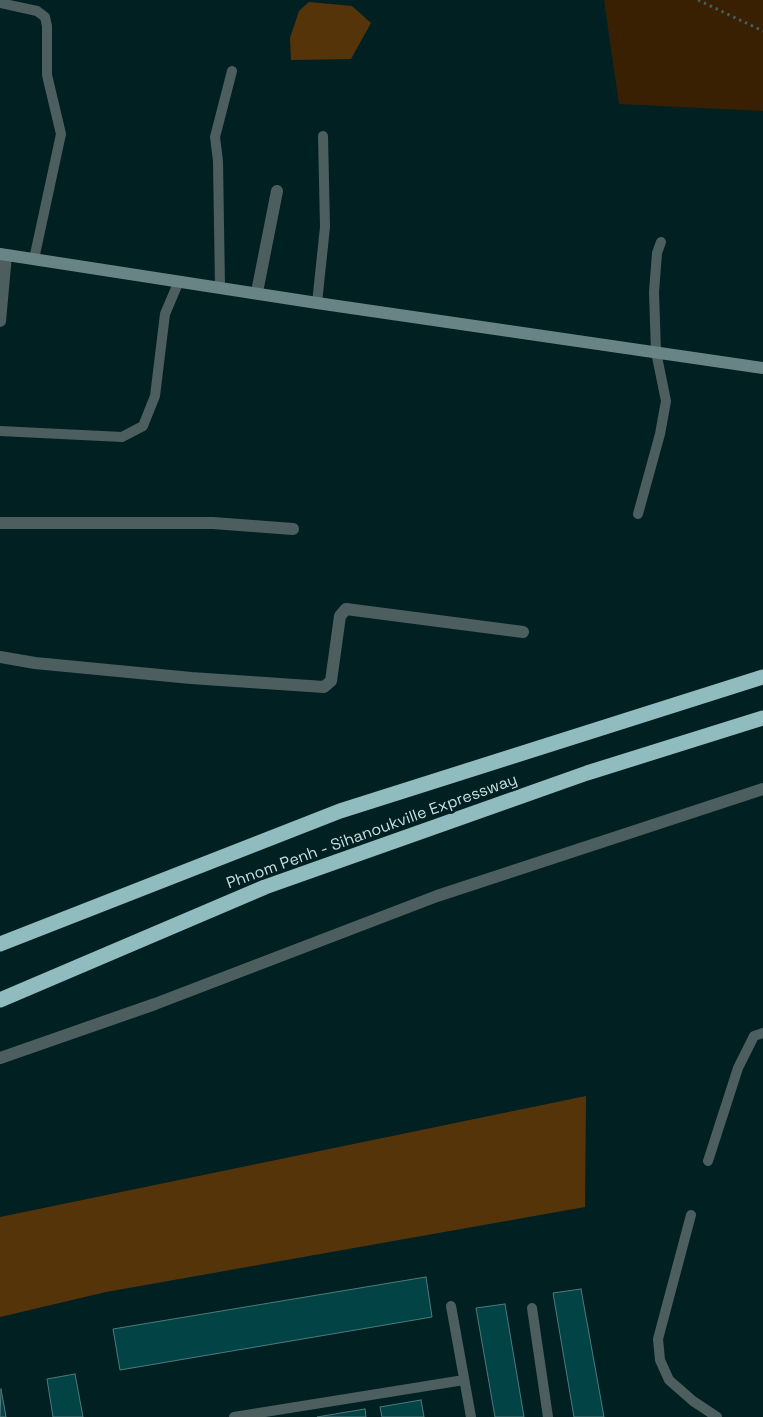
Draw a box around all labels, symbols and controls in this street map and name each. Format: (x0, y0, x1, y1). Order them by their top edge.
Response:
street label: Phnom Penh - Sihanoukville Expressway (224, 770, 520, 894)

